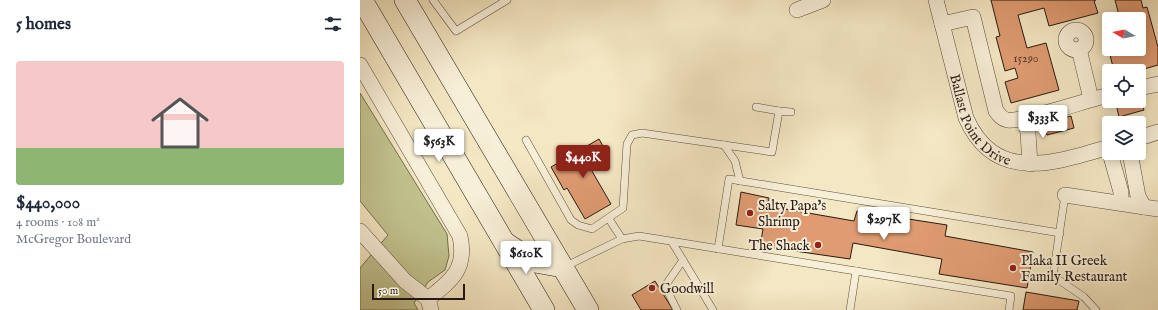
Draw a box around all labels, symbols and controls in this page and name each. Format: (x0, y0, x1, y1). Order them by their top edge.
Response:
north arrow (1102, 12, 1146, 56)
map controls (1102, 12, 1146, 160)
icon: filters (322, 13, 344, 35)
text: 5 homes (16, 14, 71, 35)
house number: 15290 (1013, 51, 1039, 66)
button: locate (1102, 64, 1146, 108)
street label: Ballast Point Drive (945, 72, 1013, 170)
icon: home (144, 87, 216, 159)
pin: $333K (1015, 105, 1071, 139)
text: $333K (1027, 109, 1059, 126)
button: layers (1102, 116, 1146, 160)
pin: $563K (411, 129, 467, 163)
text: $563K (423, 133, 455, 150)
pin: $440K (555, 145, 611, 179)
text: $440K (565, 149, 601, 166)
text: $440,000 (16, 193, 80, 214)
place label: Salty Papa's Shrimp (758, 197, 826, 231)
pin: $297K (856, 207, 912, 241)
marker: Salty Papa's Shrimp (745, 208, 755, 218)
text: $297K (867, 211, 901, 228)
text: 4 rooms · 108 m² (16, 214, 100, 231)
text: McGregor Boulevard (16, 231, 131, 248)
place label: The Shack (749, 237, 811, 255)
marker: The Shack (813, 240, 823, 250)
pin: $610K (498, 241, 554, 275)
text: $610K (509, 245, 543, 262)
place label: Plaka II Greek Family Restaurant (1021, 252, 1128, 286)
marker: Plaka II Greek Family Restaurant (1008, 263, 1018, 273)
place label: Goodwill (660, 280, 714, 298)
scale bar (372, 282, 465, 301)
marker: Goodwill (647, 283, 657, 293)
text: 50 m (378, 284, 398, 298)

